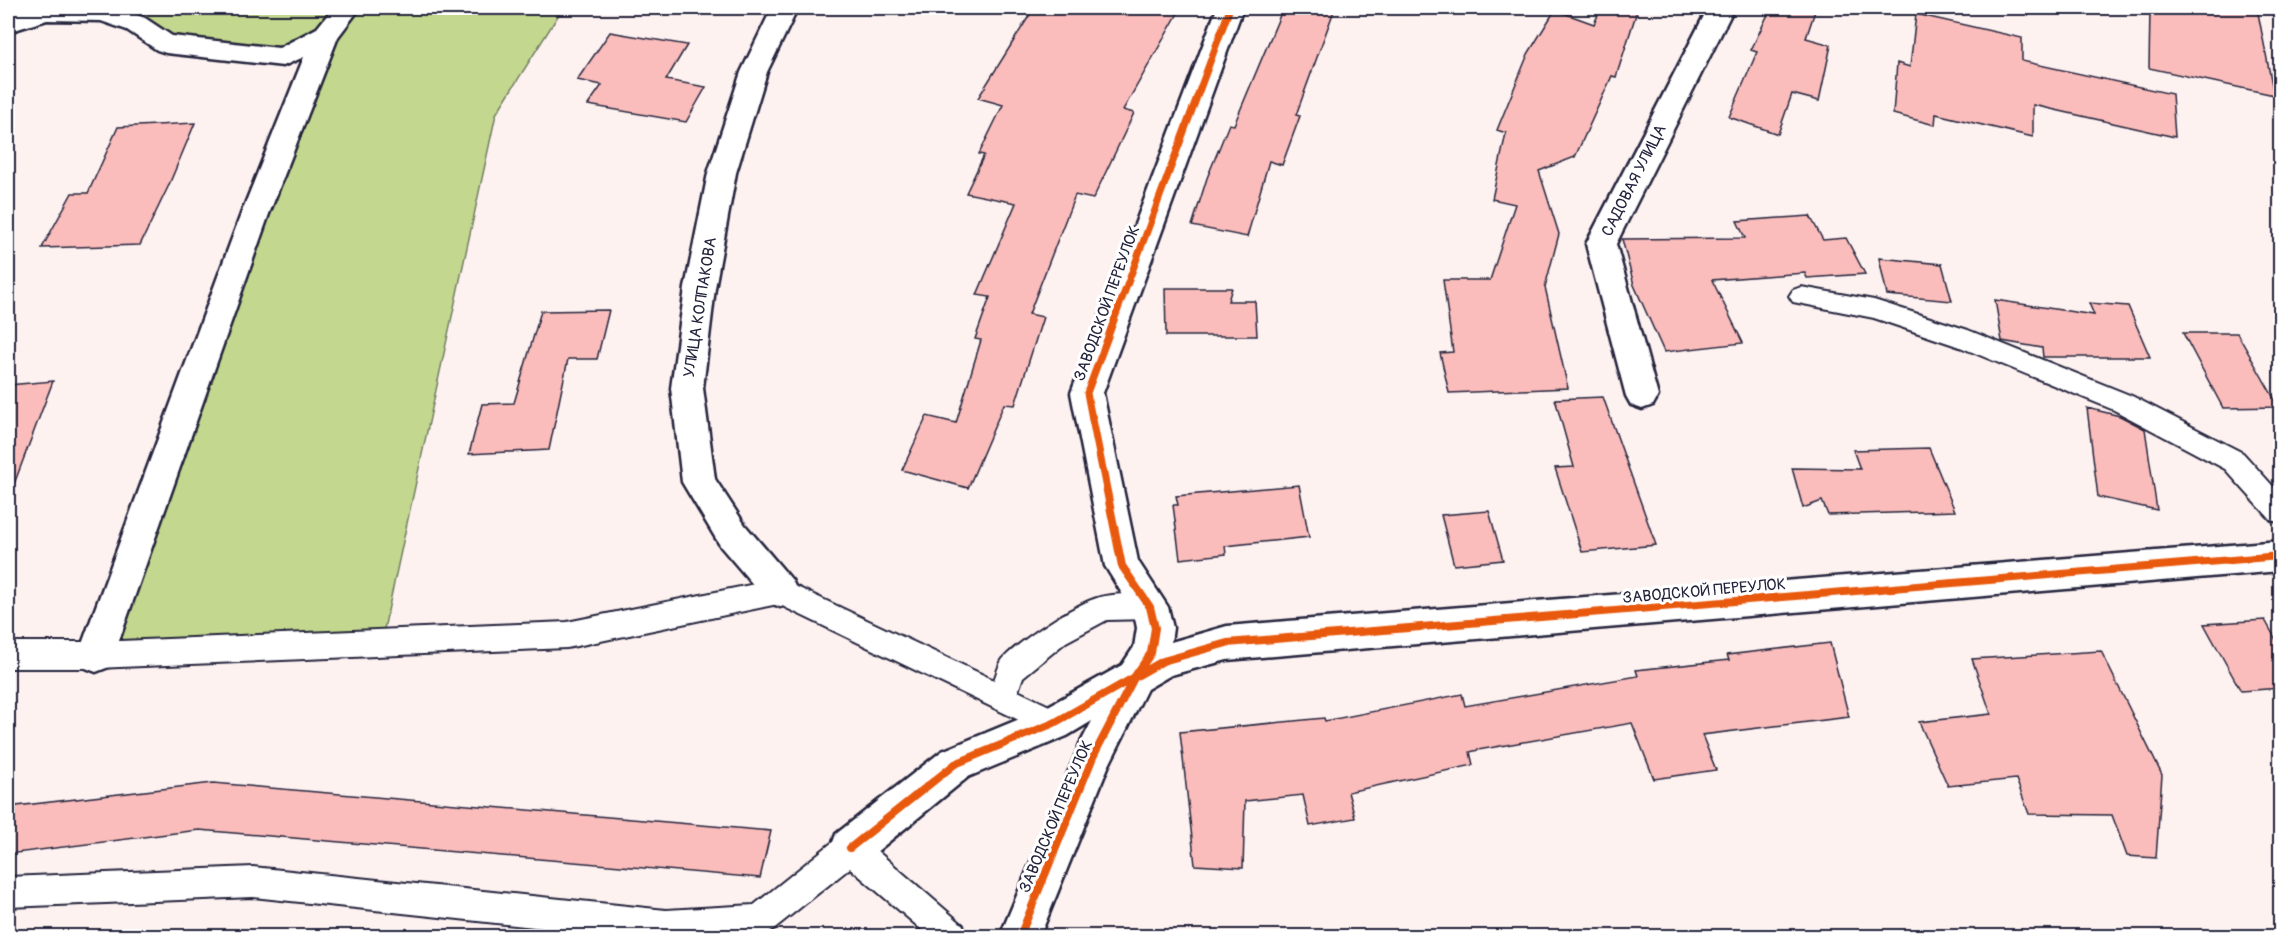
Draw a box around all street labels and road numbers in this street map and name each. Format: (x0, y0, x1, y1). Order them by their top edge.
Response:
street label: САДОВАЯ УЛИЦА (1597, 121, 1671, 240)
street label: ЗАВОДСКОЙ ПЕРЕУЛОК (1070, 223, 1144, 384)
street label: УЛИЦА КОЛПАКОВА (679, 236, 721, 379)
street label: ЗАВОДСКОЙ ПЕРЕУЛОК (1622, 574, 1787, 608)
street label: ЗАВОДСКОЙ ПЕРЕУЛОК (1015, 737, 1097, 896)

